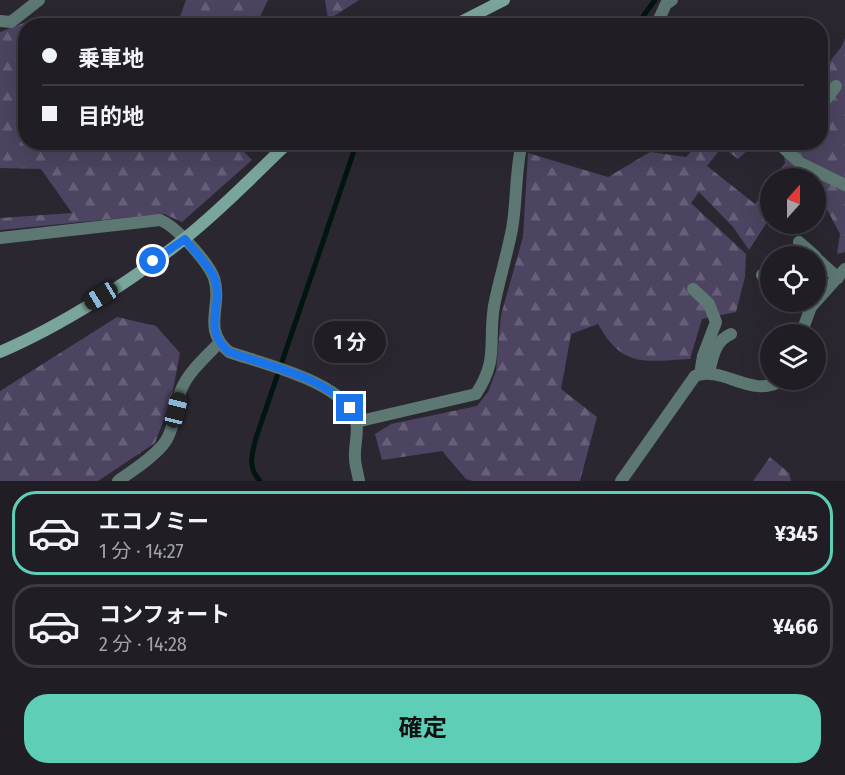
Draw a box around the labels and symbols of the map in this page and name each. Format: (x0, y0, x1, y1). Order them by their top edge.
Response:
north arrow (760, 168, 826, 234)
route start (139, 247, 166, 274)
car (81, 279, 121, 313)
callout: 1 分 (314, 321, 386, 363)
car (163, 390, 189, 430)
route end (336, 394, 363, 421)

